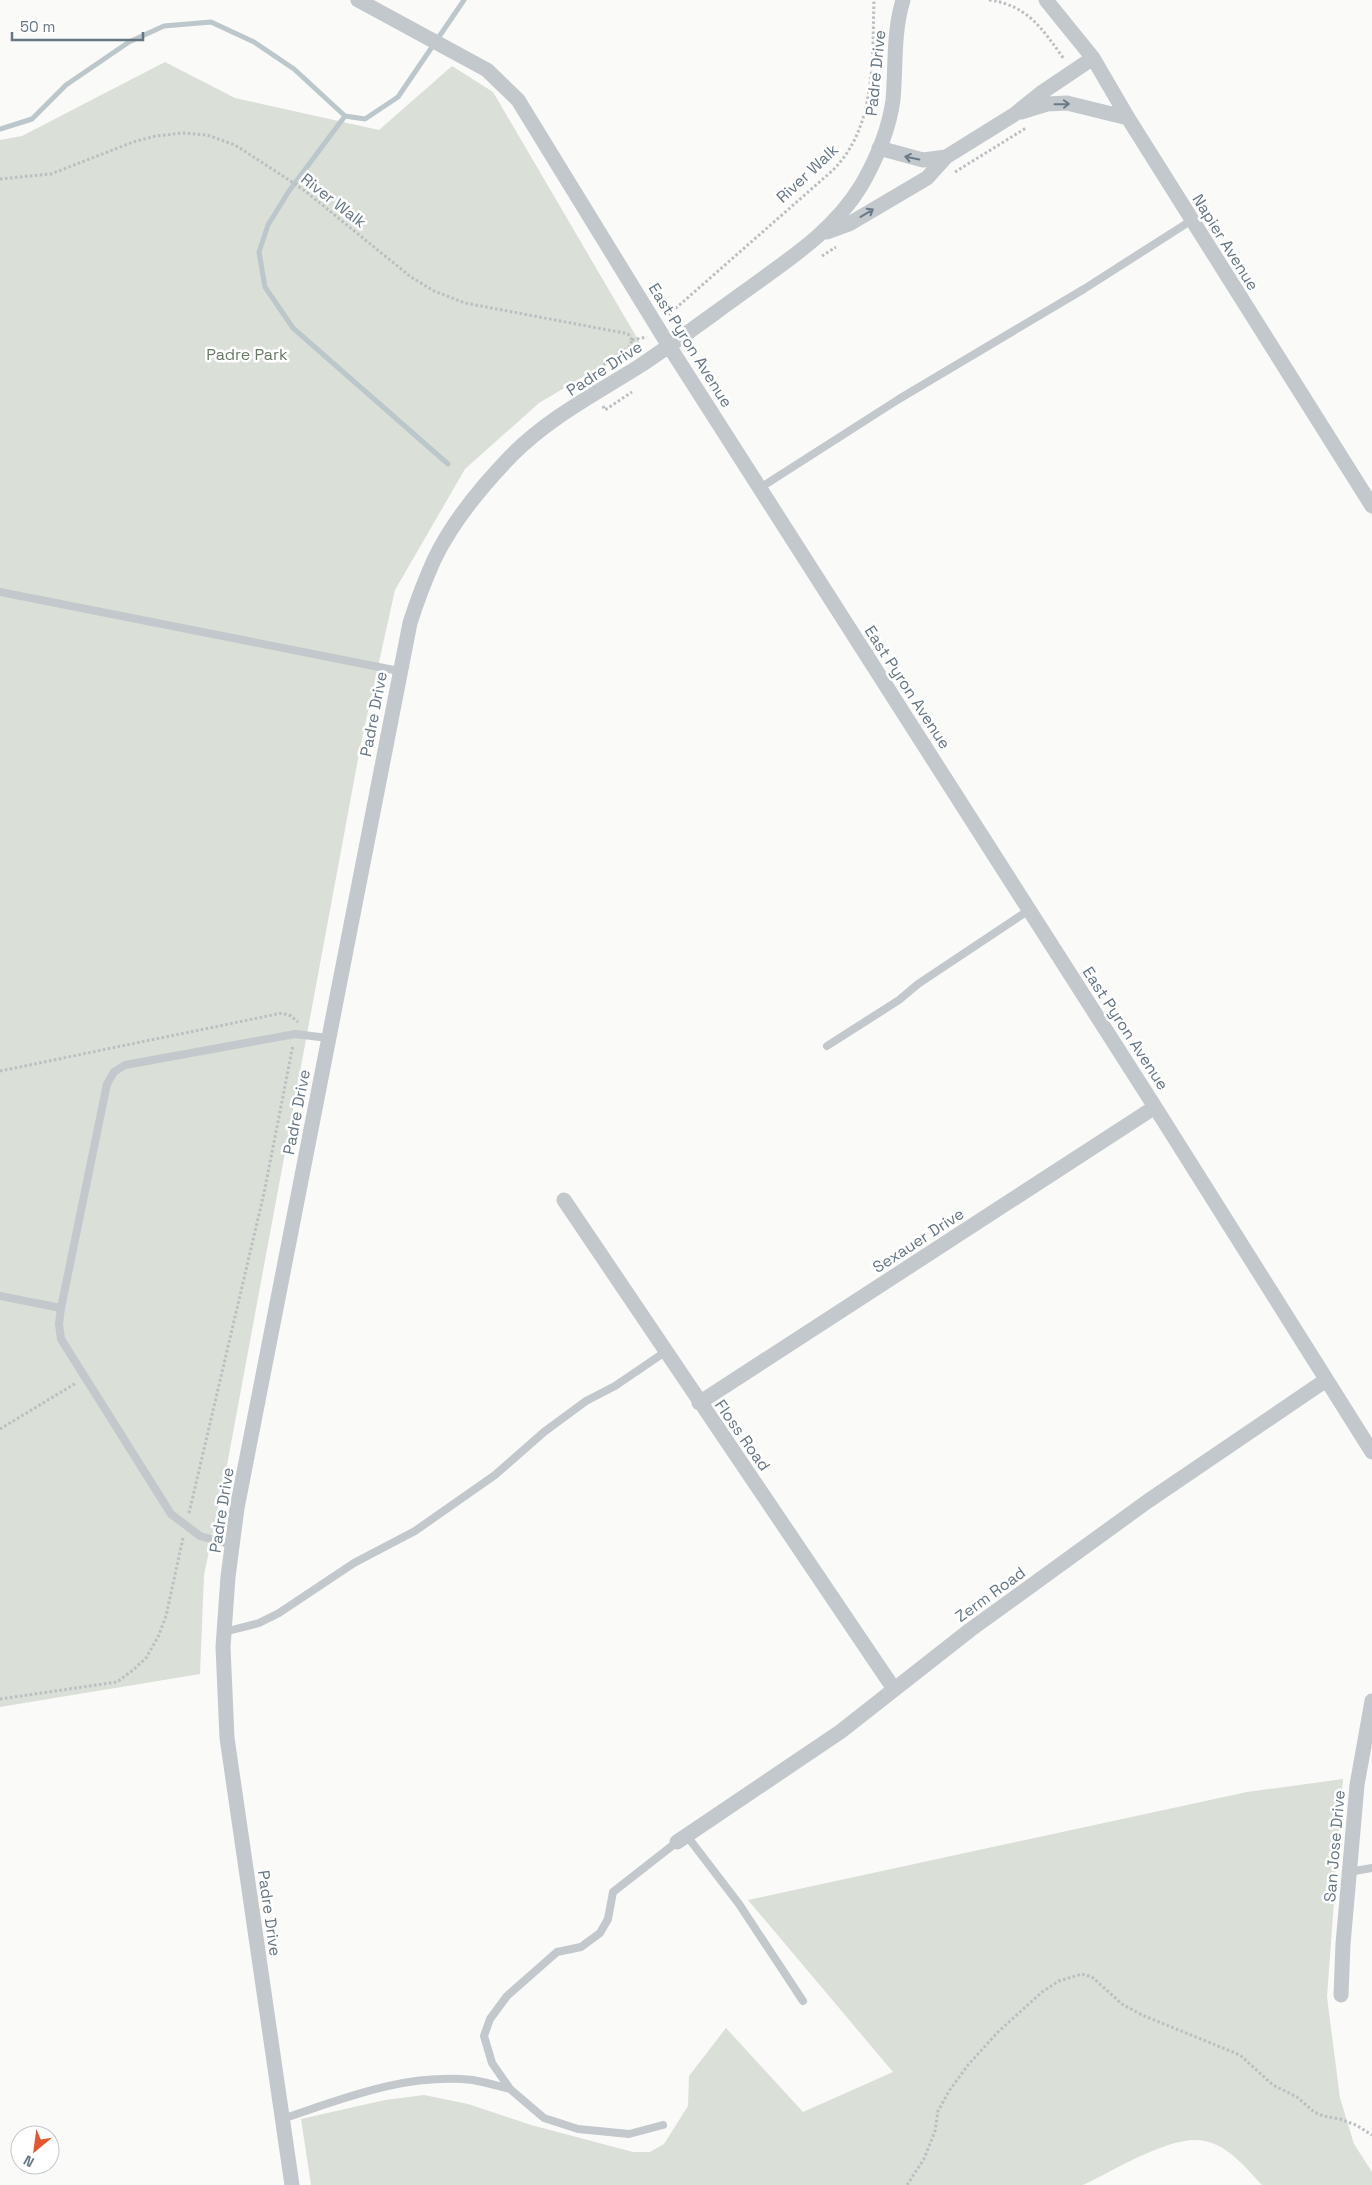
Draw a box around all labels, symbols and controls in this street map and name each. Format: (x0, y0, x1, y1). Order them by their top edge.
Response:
scale bar (12, 10, 144, 42)
text: 50 m (20, 17, 55, 36)
street label: Padre Drive (861, 29, 890, 117)
one-way arrow (1054, 99, 1070, 109)
street label: River Walk (772, 139, 843, 207)
one-way arrow (904, 152, 920, 162)
street label: River Walk (297, 168, 371, 233)
street label: Napier Avenue (1188, 190, 1264, 294)
one-way arrow (860, 208, 874, 218)
street label: East Pyron Avenue (644, 279, 737, 412)
street label: Padre Drive (562, 336, 646, 401)
park label: Padre Park (206, 344, 288, 365)
street label: East Pyron Avenue (860, 622, 955, 753)
street label: Padre Drive (355, 670, 392, 759)
street label: East Pyron Avenue (1078, 963, 1173, 1094)
street label: Padre Drive (278, 1068, 315, 1157)
street label: Sexauer Drive (869, 1203, 968, 1278)
street label: Floss Road (710, 1395, 775, 1475)
street label: Padre Drive (204, 1466, 239, 1554)
street label: Zerm Road (951, 1562, 1029, 1627)
street label: San Jose Drive (1319, 1789, 1350, 1903)
street label: Padre Drive (253, 1869, 286, 1957)
north arrow (10, 2125, 60, 2175)
text: N (20, 2151, 37, 2172)

